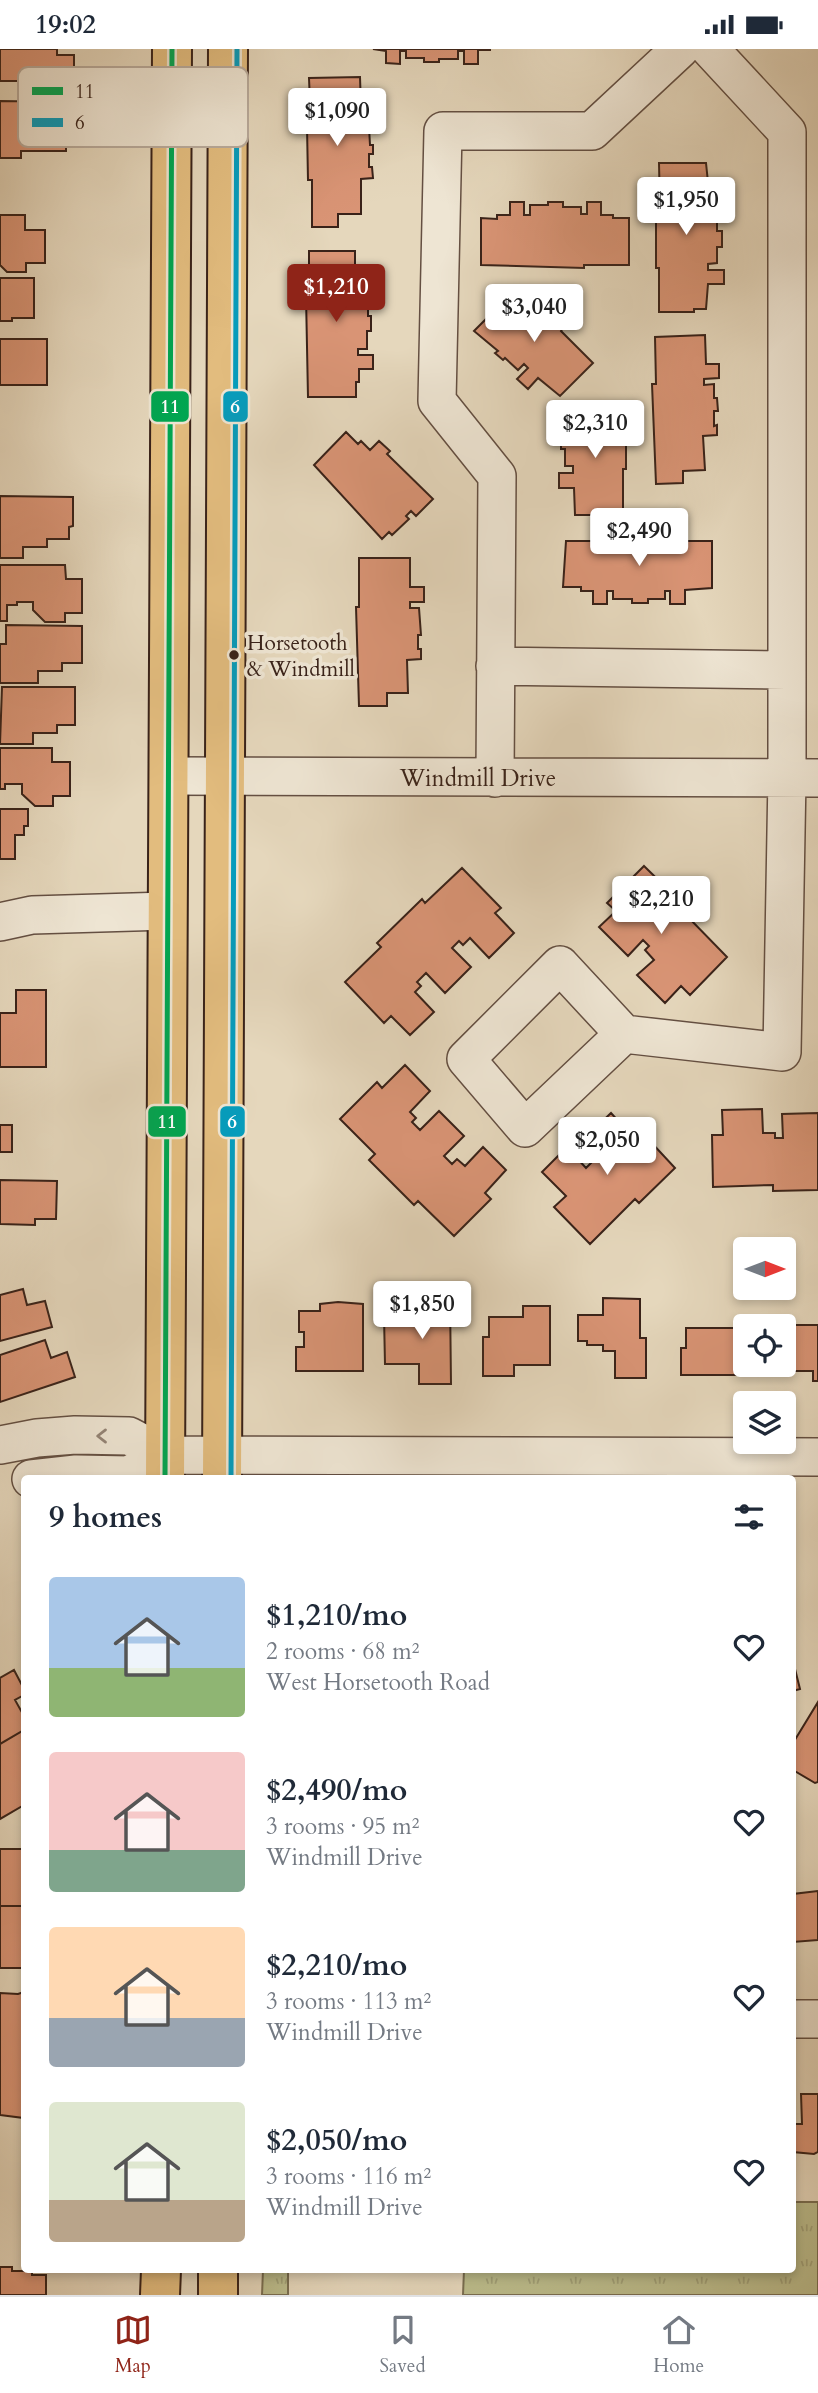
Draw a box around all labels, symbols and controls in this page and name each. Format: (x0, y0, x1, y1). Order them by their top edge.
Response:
text: 19:02 (35, 7, 96, 42)
legend (18, 67, 248, 147)
text: 11 (75, 79, 94, 105)
pin: $1,090 (280, 89, 394, 148)
text: $1,090 (304, 95, 370, 126)
text: 6 (75, 110, 85, 136)
pin: $1,950 (629, 177, 743, 237)
text: $1,950 (653, 184, 719, 215)
pin: $1,210 (279, 265, 393, 324)
text: $1,210 (303, 271, 369, 302)
pin: $3,040 (477, 285, 591, 344)
text: $3,040 (501, 291, 567, 322)
line badge: 11 (150, 390, 190, 423)
line badge: 6 (222, 390, 249, 423)
text: 11 (160, 394, 180, 420)
text: 6 (230, 394, 240, 420)
pin: $2,310 (538, 401, 652, 460)
text: $2,310 (562, 407, 628, 438)
pin: $2,490 (582, 509, 696, 568)
text: $2,490 (606, 515, 672, 546)
place label: Horsetooth & Windmill (247, 629, 355, 684)
marker: Horsetooth & Windmill (227, 648, 241, 662)
street label: Windmill Drive (399, 763, 556, 794)
pin: $2,210 (604, 877, 718, 936)
text: $2,210 (628, 883, 694, 914)
line badge: 11 (147, 1105, 187, 1138)
line badge: 6 (219, 1105, 246, 1138)
text: 11 (157, 1109, 177, 1135)
text: 6 (227, 1109, 237, 1135)
pin: $2,050 (550, 1117, 664, 1177)
text: $2,050 (574, 1124, 640, 1155)
north arrow (733, 1237, 796, 1300)
map controls (733, 1237, 796, 1454)
pin: $1,850 (365, 1281, 479, 1341)
text: $1,850 (389, 1288, 455, 1319)
button: locate (733, 1314, 796, 1377)
button: layers (733, 1391, 796, 1454)
one-way arrow (96, 1428, 107, 1443)
text: 9 homes (49, 1497, 162, 1538)
icon: filters (730, 1498, 768, 1536)
text: $1,210/mo (266, 1595, 407, 1636)
icon: home (105, 1605, 189, 1689)
icon: heart (730, 1628, 768, 1666)
text: 2 rooms · 68 m² (266, 1636, 419, 1667)
text: West Horsetooth Road (266, 1667, 490, 1698)
text: $2,490/mo (266, 1770, 407, 1811)
icon: home (105, 1780, 189, 1864)
icon: heart (730, 1803, 768, 1841)
text: 3 rooms · 95 m² (266, 1811, 419, 1842)
text: Windmill Drive (266, 1842, 423, 1873)
text: $2,210/mo (266, 1945, 407, 1986)
icon: home (105, 1955, 189, 2039)
icon: heart (730, 1978, 768, 2016)
text: 3 rooms · 113 m² (266, 1986, 431, 2017)
text: Windmill Drive (266, 2017, 423, 2048)
text: $2,050/mo (266, 2120, 407, 2161)
icon: home (105, 2130, 189, 2214)
icon: heart (730, 2153, 768, 2191)
text: 3 rooms · 116 m² (266, 2161, 431, 2192)
text: Windmill Drive (266, 2192, 423, 2223)
tab: Map (114, 2311, 152, 2379)
tab: Saved (380, 2311, 426, 2379)
tab: Home (653, 2311, 704, 2379)

